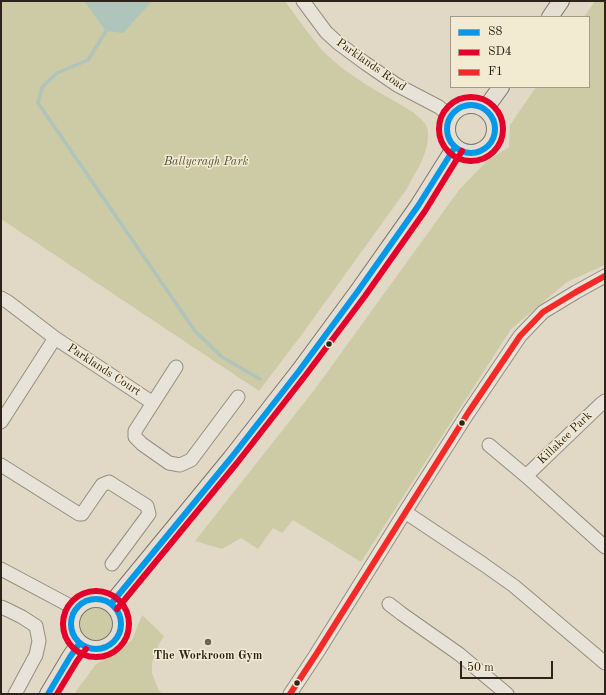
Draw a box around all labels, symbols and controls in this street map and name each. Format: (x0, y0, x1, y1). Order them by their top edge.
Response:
legend (450, 16, 590, 88)
text: S8 (488, 26, 502, 38)
street label: Parklands Road (333, 36, 409, 94)
text: SD4 (488, 46, 512, 58)
text: F1 (488, 66, 503, 78)
park label: Ballycragh Park (164, 155, 248, 169)
unlabelled marker (324, 339, 334, 349)
street label: Parklands Court (65, 341, 143, 399)
street label: Killakee Park (535, 408, 595, 468)
unlabelled marker (457, 418, 467, 428)
marker: The Workroom Gym (203, 637, 213, 647)
place label: The Workroom Gym (154, 649, 262, 663)
scale bar (462, 653, 555, 679)
text: 50 m (467, 662, 494, 674)
unlabelled marker (292, 678, 302, 688)

